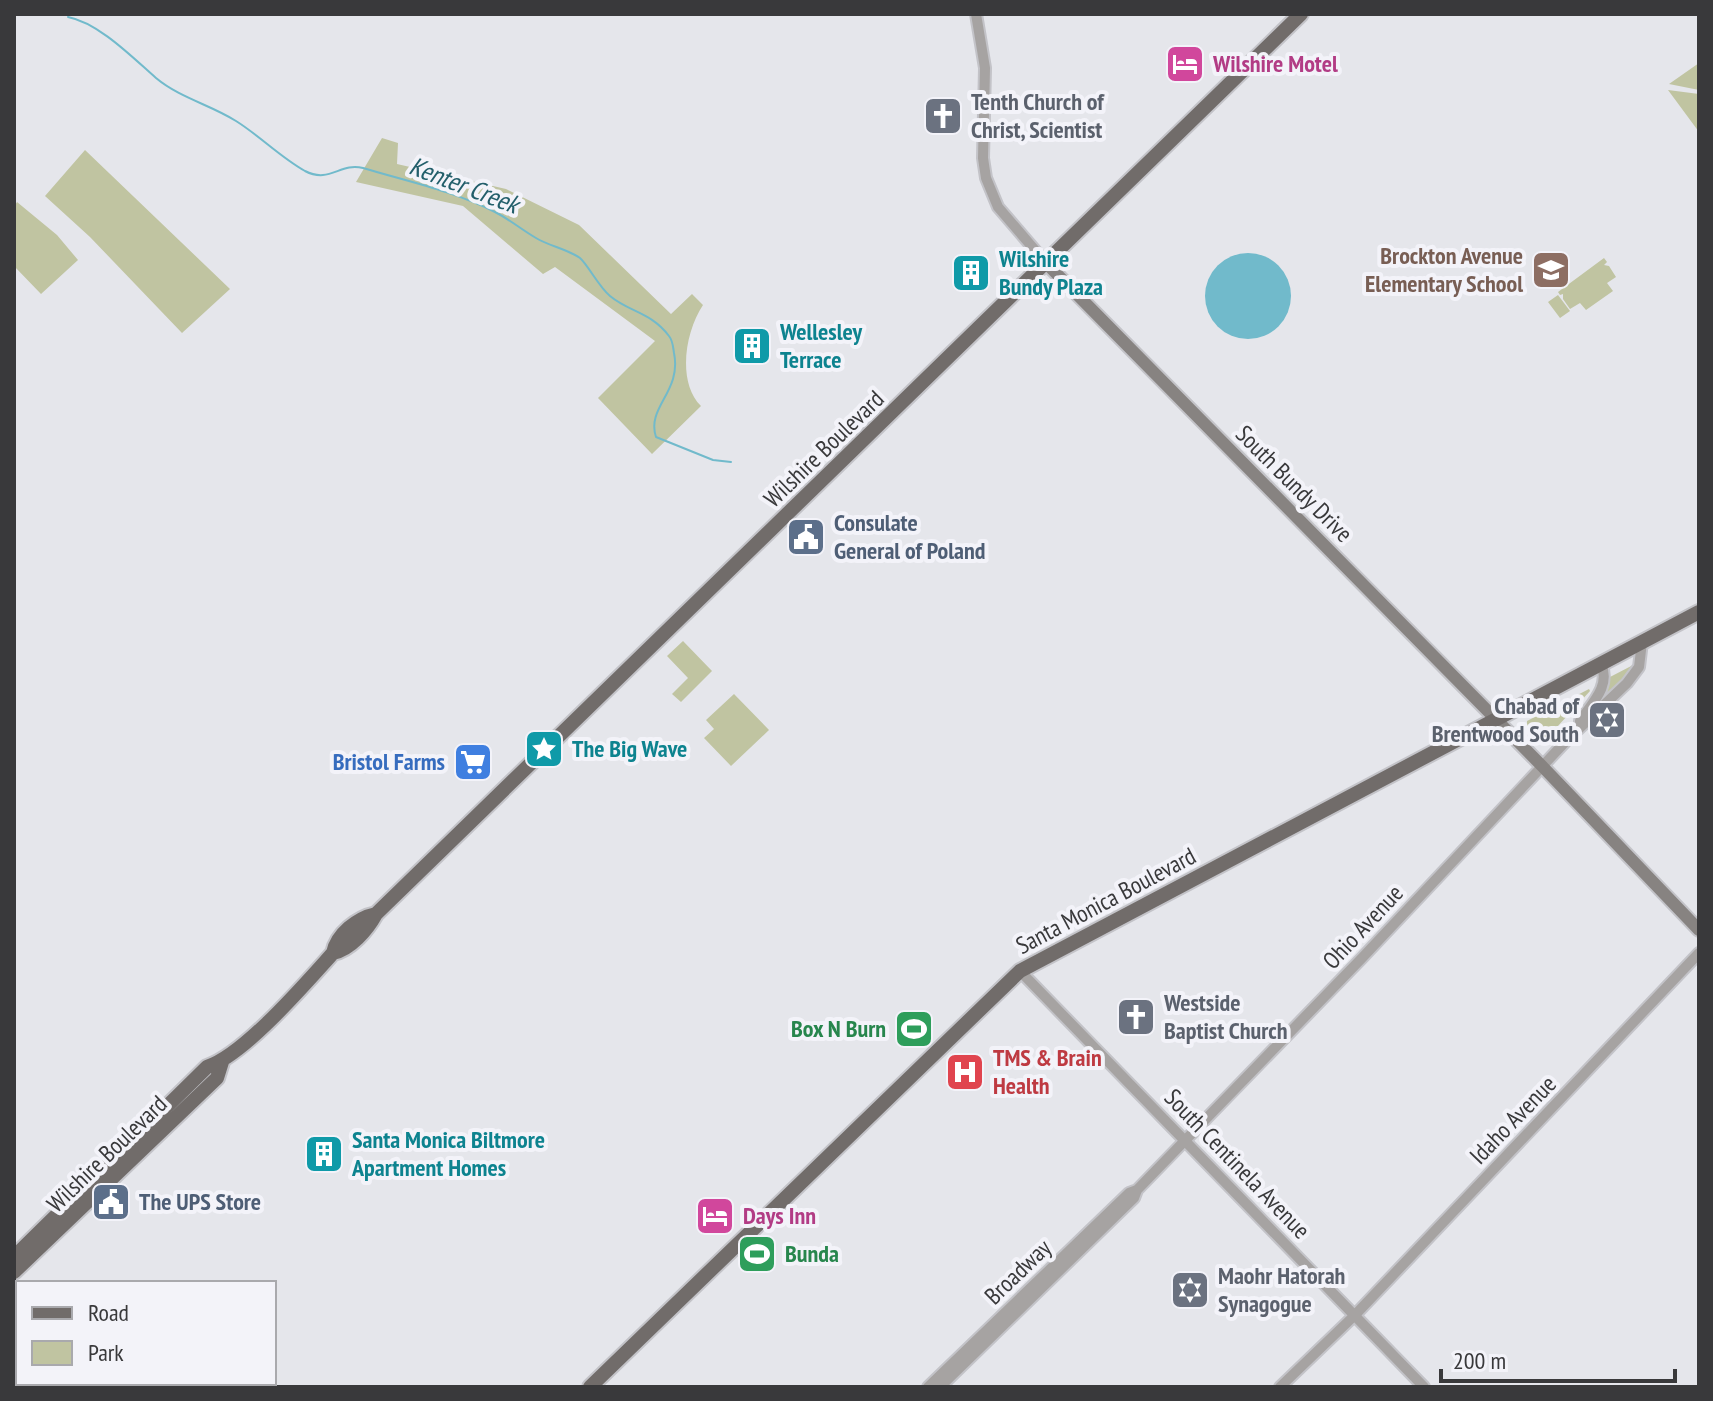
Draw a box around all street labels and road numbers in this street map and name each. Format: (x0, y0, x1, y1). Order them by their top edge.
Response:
street label: Wilshire Boulevard (757, 383, 890, 514)
street label: South Bundy Drive (1229, 419, 1359, 549)
street label: Santa Monica Boulevard (1010, 840, 1201, 961)
street label: Ohio Avenue (1316, 878, 1410, 975)
street label: Idaho Avenue (1463, 1069, 1563, 1171)
street label: South Centinela Avenue (1158, 1082, 1317, 1245)
street label: Wilshire Boulevard (40, 1088, 173, 1219)
street label: Broadway (978, 1232, 1058, 1311)

